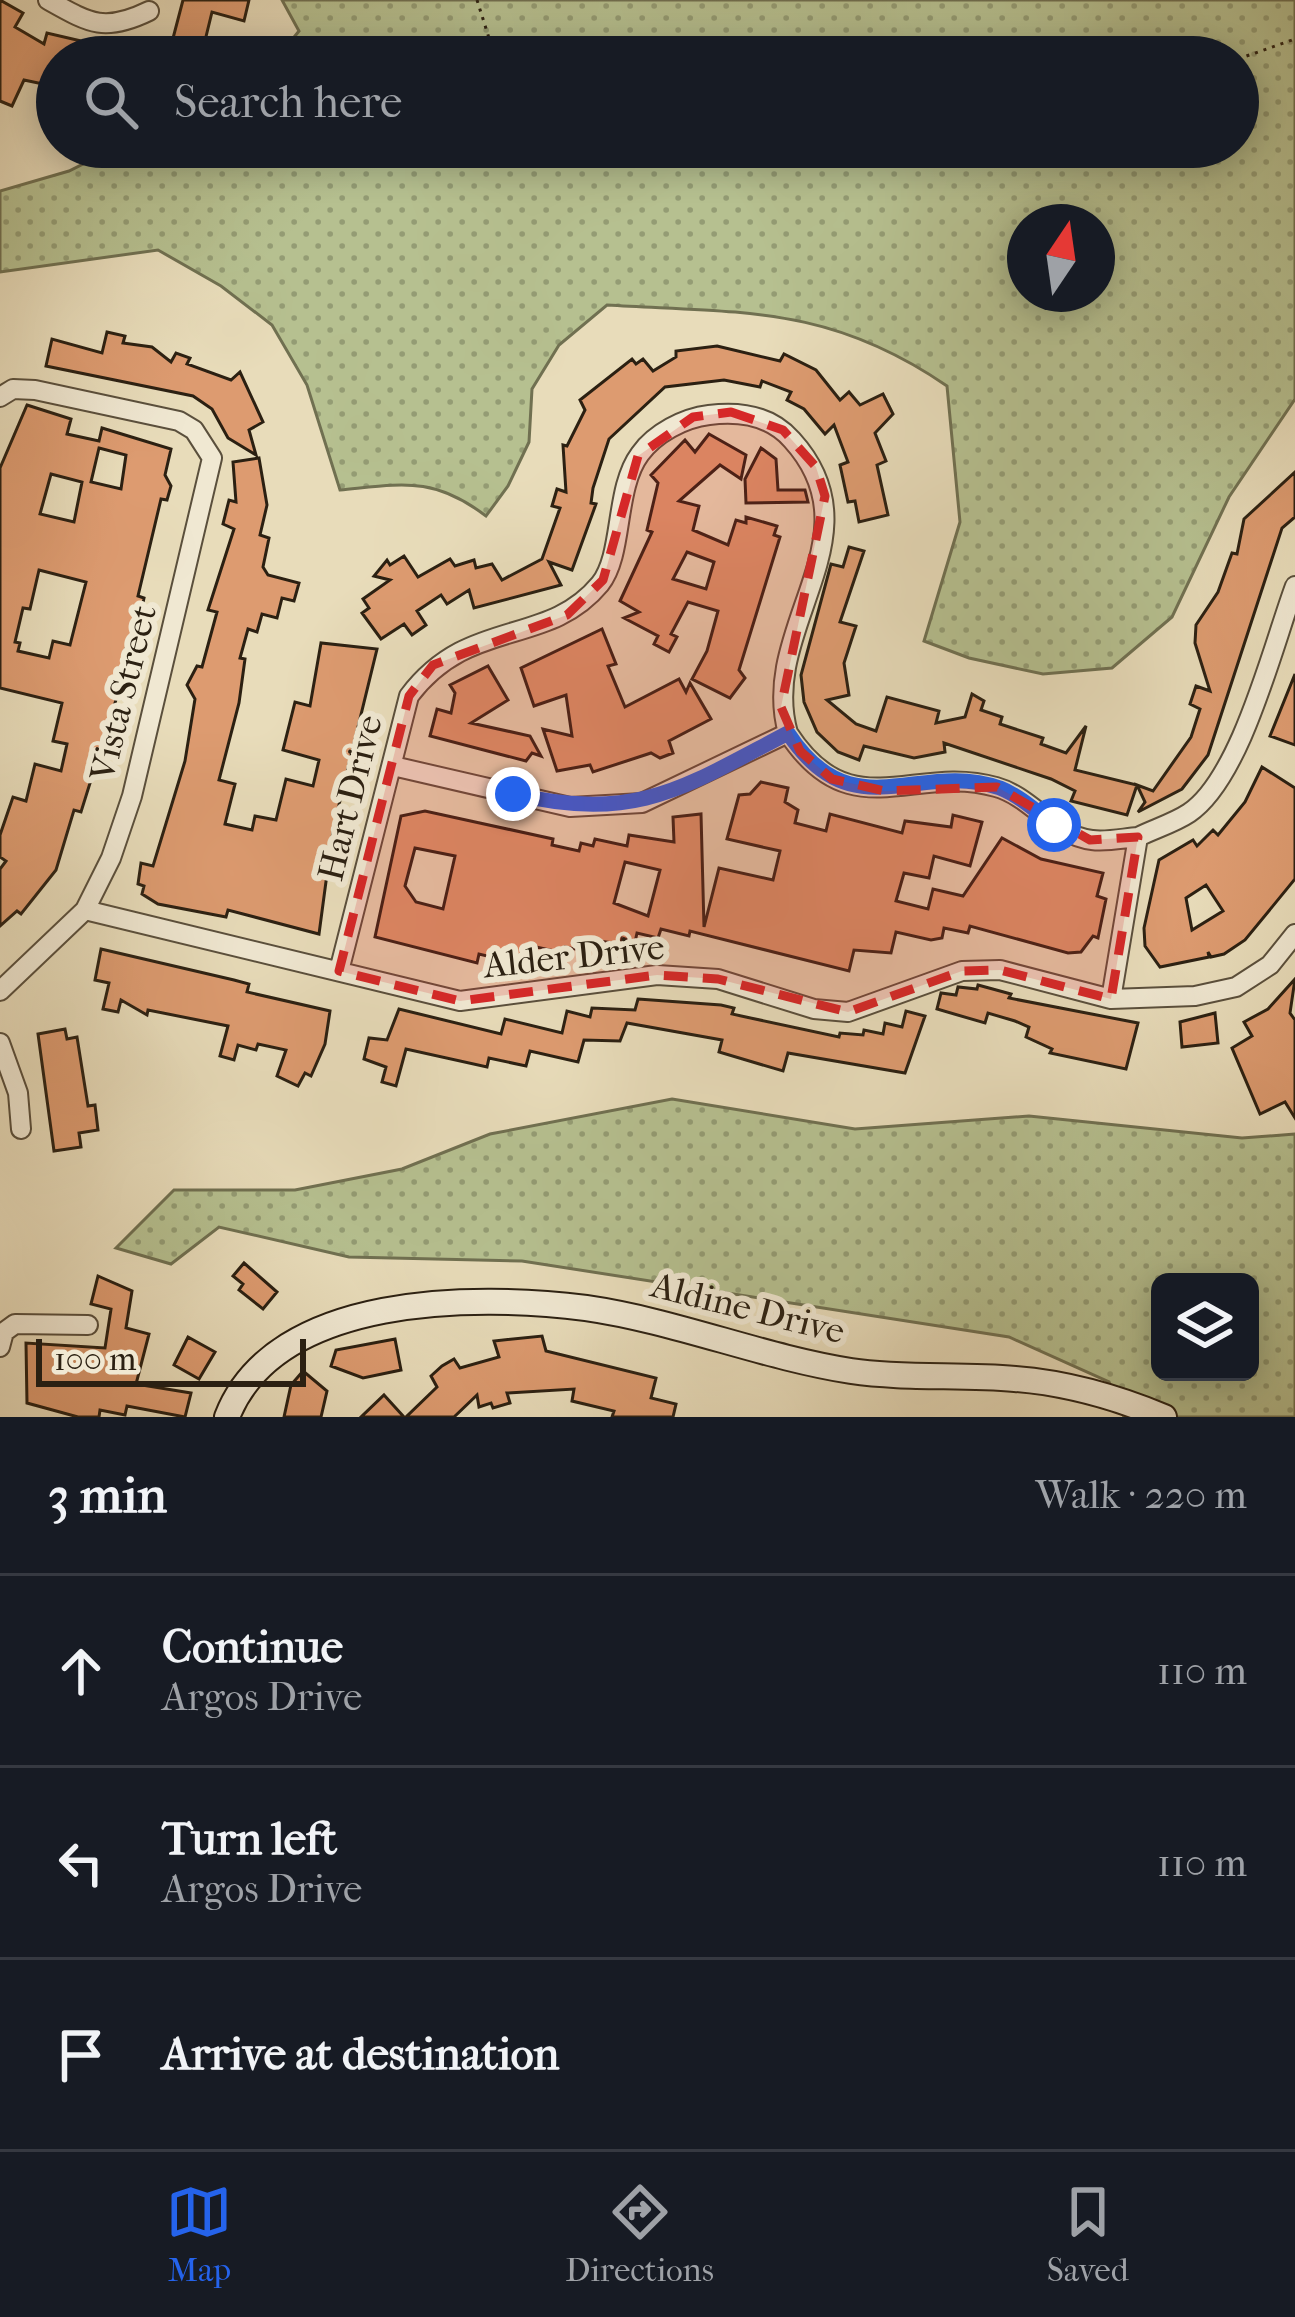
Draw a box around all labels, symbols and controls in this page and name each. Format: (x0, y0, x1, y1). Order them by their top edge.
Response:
search box (36, 36, 1259, 168)
icon: search (78, 69, 144, 135)
text: Search here (174, 76, 402, 129)
north arrow (1007, 204, 1115, 312)
street label: Vista Street (81, 601, 165, 786)
street label: Hart Drive (309, 711, 391, 885)
route end (486, 767, 540, 821)
route start (1027, 798, 1081, 852)
street label: Alder Drive (480, 926, 666, 987)
street label: Aldine Drive (645, 1263, 849, 1352)
map controls (1151, 1273, 1259, 1381)
button: layers (1151, 1273, 1259, 1381)
scale bar (36, 1333, 306, 1386)
text: 100 m (54, 1340, 137, 1379)
text: 3 min (48, 1465, 167, 1525)
text: Walk · 220 m (1035, 1472, 1247, 1518)
text: Continue (162, 1621, 343, 1674)
icon: ahead (48, 1638, 114, 1704)
text: 110 m (1157, 1648, 1247, 1694)
text: Argos Drive (162, 1674, 362, 1720)
text: Turn left (162, 1813, 337, 1866)
icon: left (48, 1830, 114, 1896)
text: 110 m (1157, 1840, 1247, 1886)
text: Argos Drive (162, 1866, 362, 1912)
icon: arrive (48, 2022, 114, 2088)
text: Arrive at destination (162, 2028, 559, 2081)
tab: Map (166, 2179, 232, 2290)
tab: Directions (565, 2179, 714, 2290)
tab: Saved (1047, 2179, 1129, 2290)

